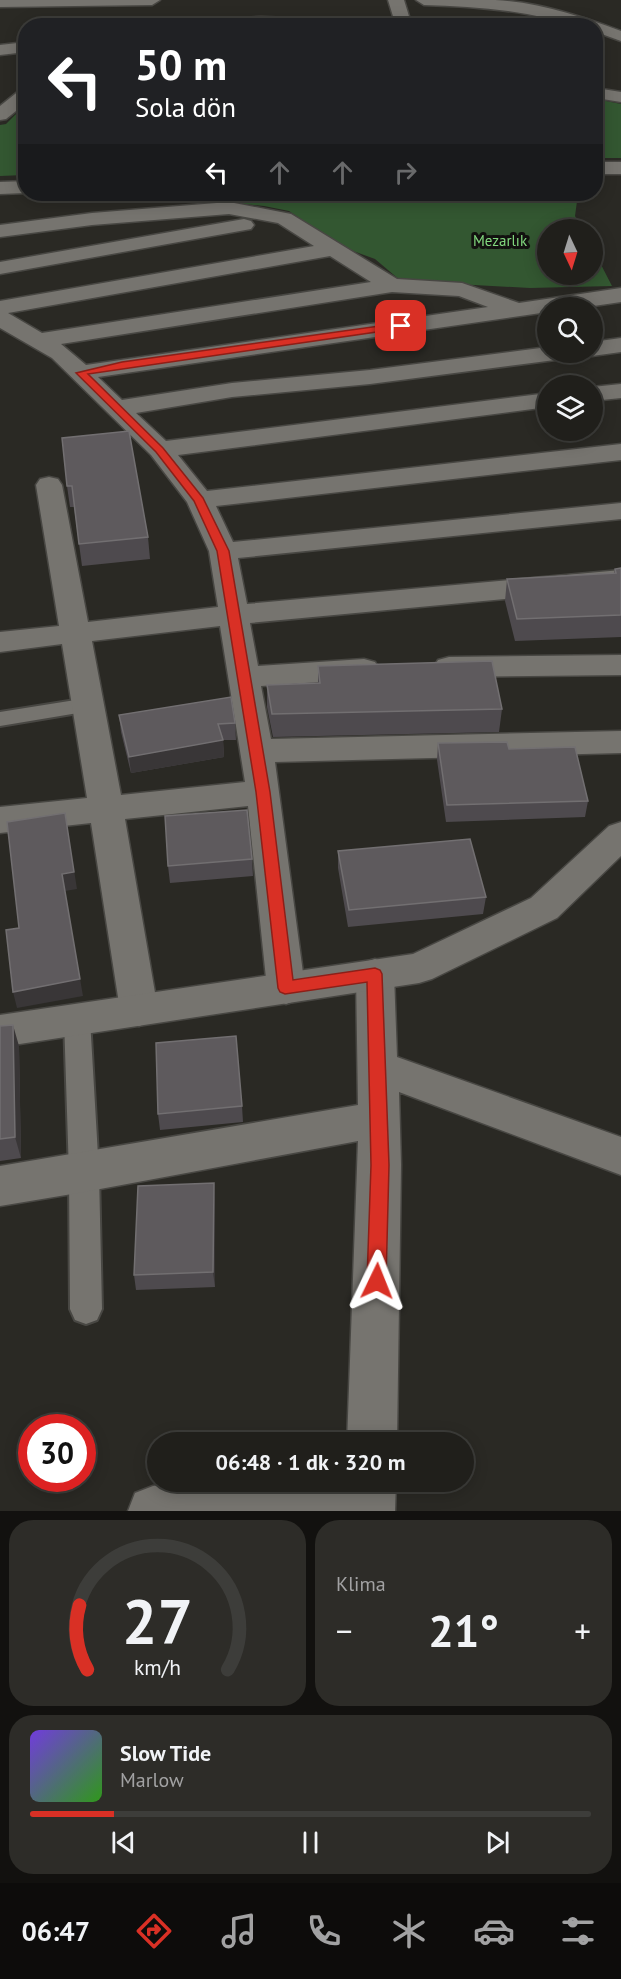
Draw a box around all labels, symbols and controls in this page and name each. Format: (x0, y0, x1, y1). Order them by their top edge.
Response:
text: 50 m (135, 37, 227, 92)
icon: left (36, 42, 114, 120)
text: Sola dön (135, 90, 236, 124)
icon: left (200, 156, 233, 189)
icon: ahead (263, 156, 296, 189)
icon: ahead (326, 156, 359, 189)
icon: right (389, 156, 422, 189)
north arrow (537, 219, 603, 285)
map controls (537, 219, 603, 441)
park label: Mezarlık (473, 231, 528, 250)
button: search (537, 297, 603, 363)
pin (375, 300, 426, 351)
icon: arrive (384, 309, 417, 342)
button: layers (537, 375, 603, 441)
position arrow (345, 1249, 409, 1313)
speed limit sign: 30 (18, 1414, 96, 1492)
text: 06:48 · 1 dk · 320 m (216, 1448, 405, 1476)
text: Klima (336, 1571, 386, 1597)
text: 27 (122, 1580, 193, 1661)
text: 21° (428, 1601, 499, 1659)
text: − (336, 1609, 353, 1652)
text: + (574, 1609, 591, 1652)
text: km/h (134, 1653, 181, 1681)
text: Slow Tide (120, 1739, 211, 1767)
text: Marlow (120, 1767, 184, 1793)
icon: previous (107, 1826, 140, 1859)
icon: pause (294, 1826, 327, 1859)
icon: next (481, 1826, 514, 1859)
icon: directions (133, 1910, 175, 1952)
icon: music (218, 1910, 260, 1952)
icon: phone (303, 1910, 345, 1952)
icon: climate (388, 1910, 430, 1952)
icon: car (473, 1910, 515, 1952)
icon: filters (557, 1910, 599, 1952)
text: 06:47 (21, 1914, 90, 1948)

